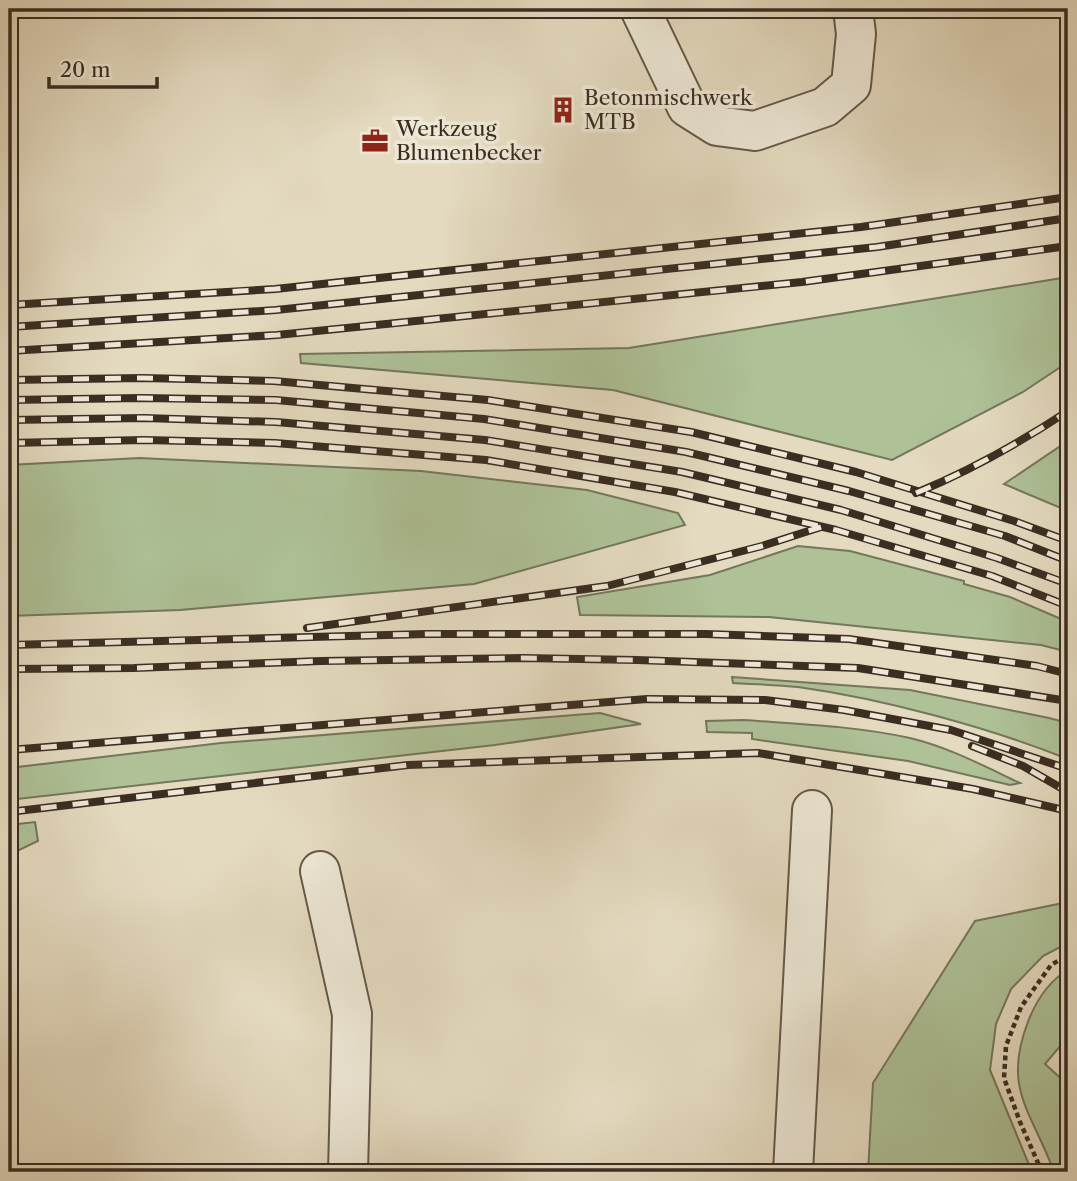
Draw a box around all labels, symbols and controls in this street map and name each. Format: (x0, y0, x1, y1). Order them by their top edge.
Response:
scale bar (49, 46, 158, 90)
text: 20 m (60, 57, 111, 82)
place label: Betonmischwerk MTB (584, 85, 753, 134)
building icon: Betonmischwerk MTB (548, 95, 578, 125)
place label: Werkzeug Blumenbecker (395, 116, 542, 165)
office icon: Werkzeug Blumenbecker (360, 126, 390, 156)

